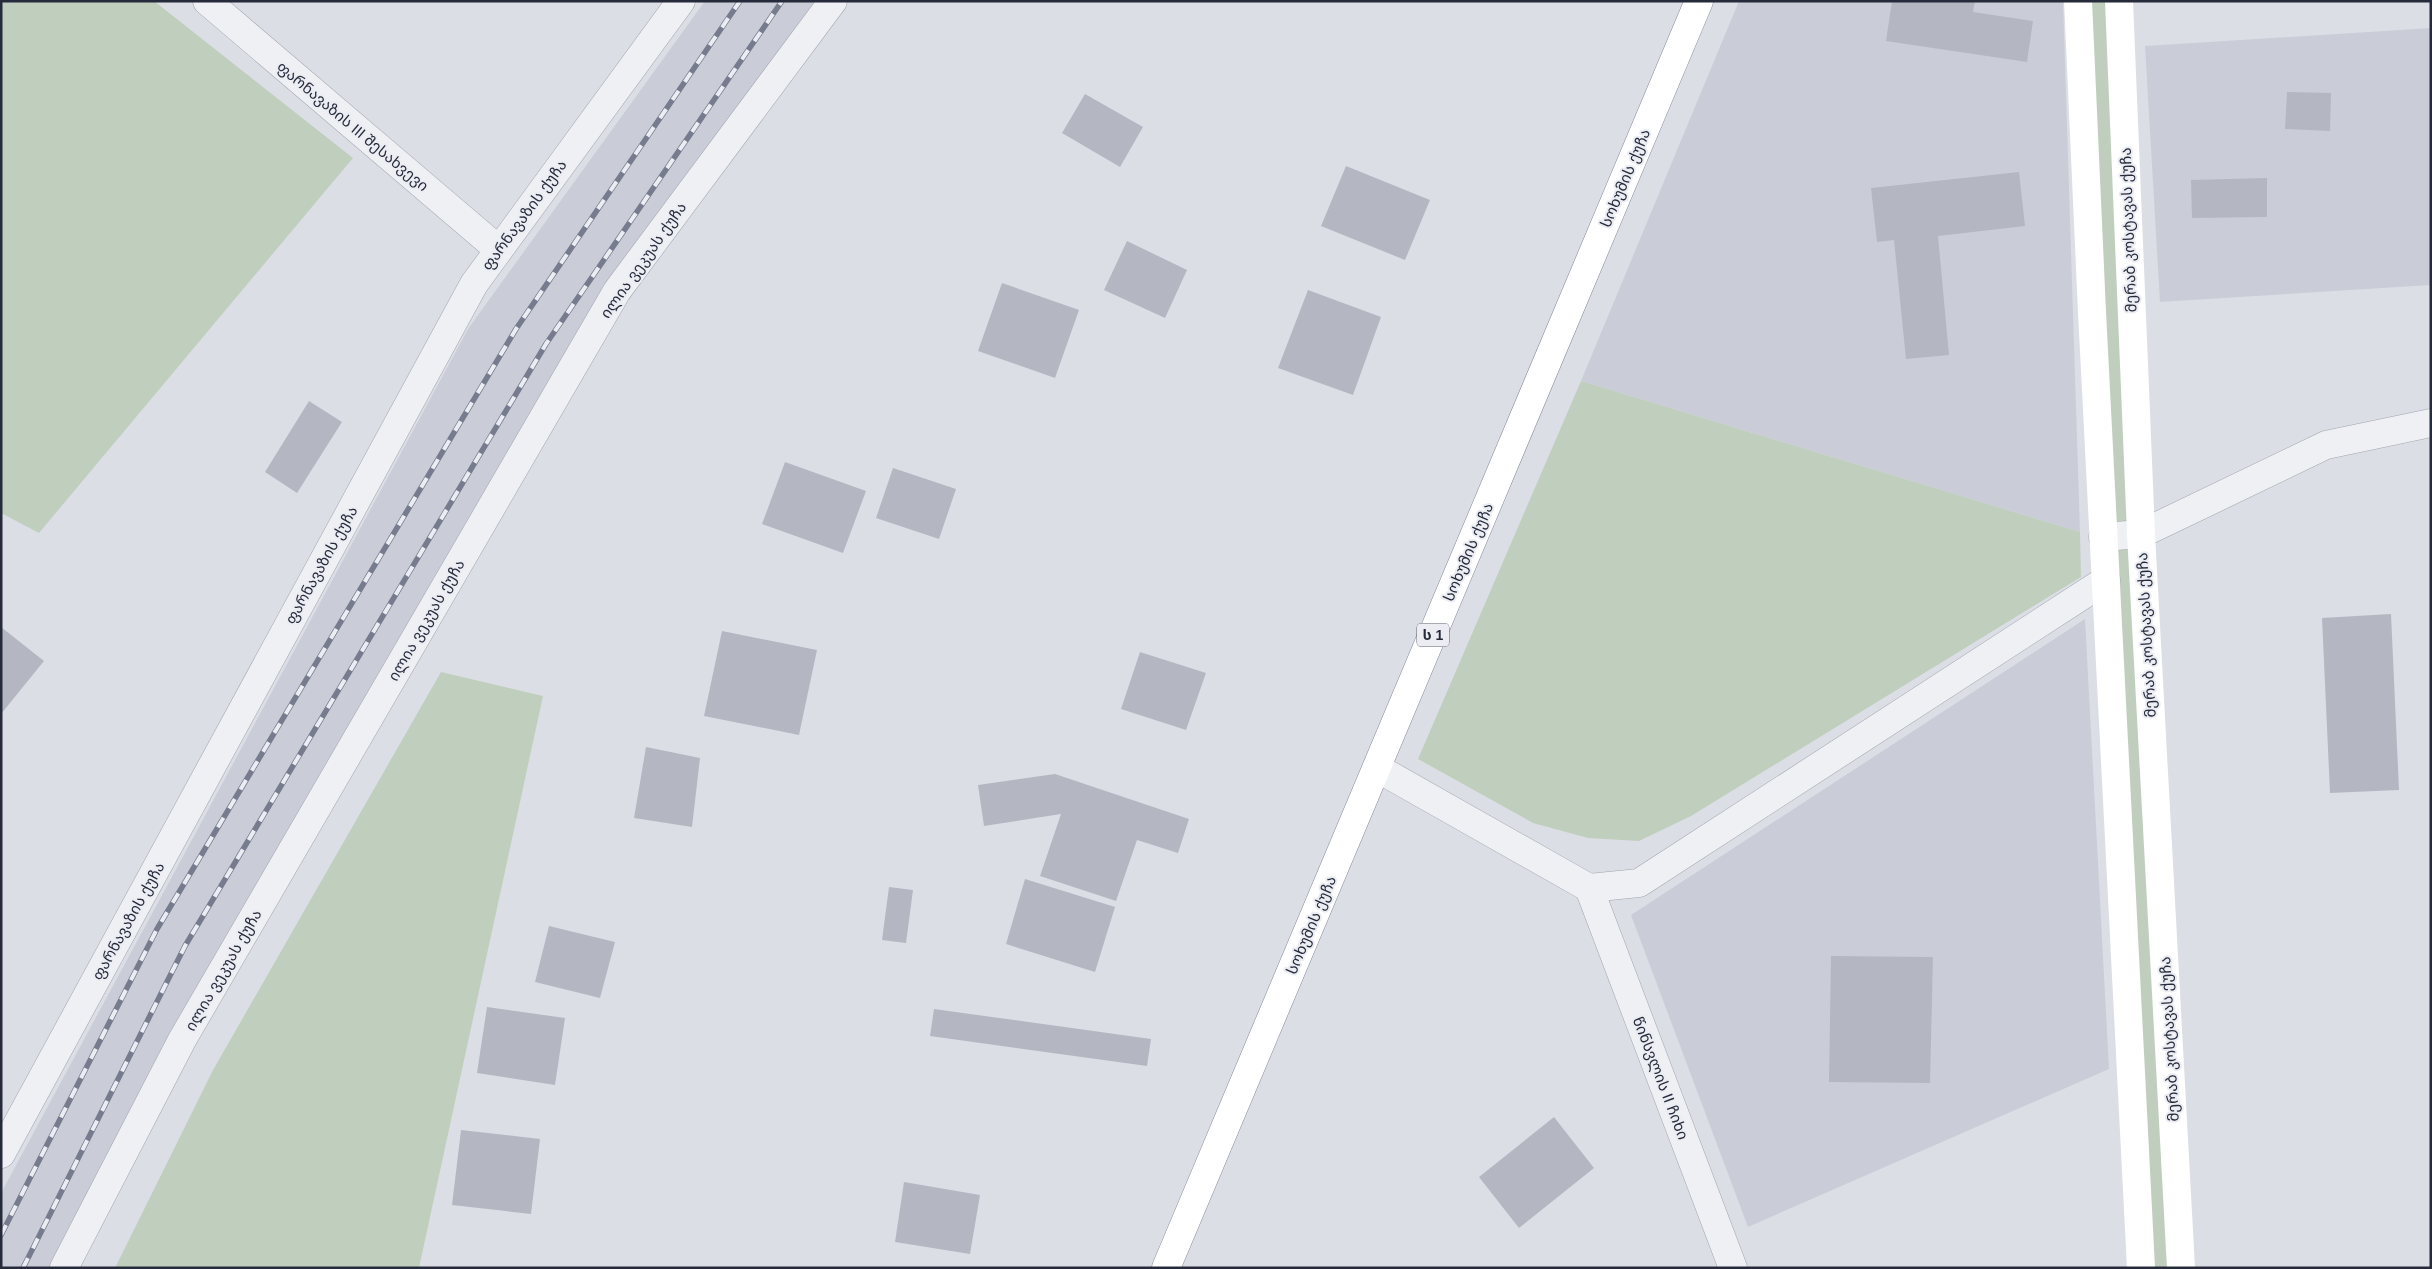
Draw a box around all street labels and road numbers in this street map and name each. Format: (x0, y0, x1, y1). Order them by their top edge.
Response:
street label: ფარნავაზის III შესახვევი (273, 58, 432, 195)
street label: სოხუმის ქუჩა (1597, 126, 1654, 230)
street label: მერაბ კოსტავას ქუჩა (2117, 147, 2140, 313)
street label: ფარნავაზის ქუჩა (478, 156, 571, 274)
street label: ილია ვეკუას ქუჩა (597, 199, 690, 322)
street label: სოხუმის ქუჩა (1440, 500, 1497, 604)
street label: ფარნავაზის ქუჩა (281, 503, 361, 628)
street label: მერაბ კოსტავას ქუჩა (2133, 552, 2160, 718)
street label: ილია ვეკუას ქუჩა (384, 556, 469, 684)
road number: ს 1 (1417, 624, 1449, 646)
street label: ფარნავაზის ქუჩა (88, 859, 168, 984)
street label: სოხუმის ქუჩა (1283, 873, 1340, 977)
street label: ილია ვეკუას ქუჩა (181, 906, 266, 1034)
street label: მერაბ კოსტავას ქუჩა (2156, 956, 2183, 1122)
street label: წინსვლის II ჩიხი (1629, 1014, 1692, 1142)

